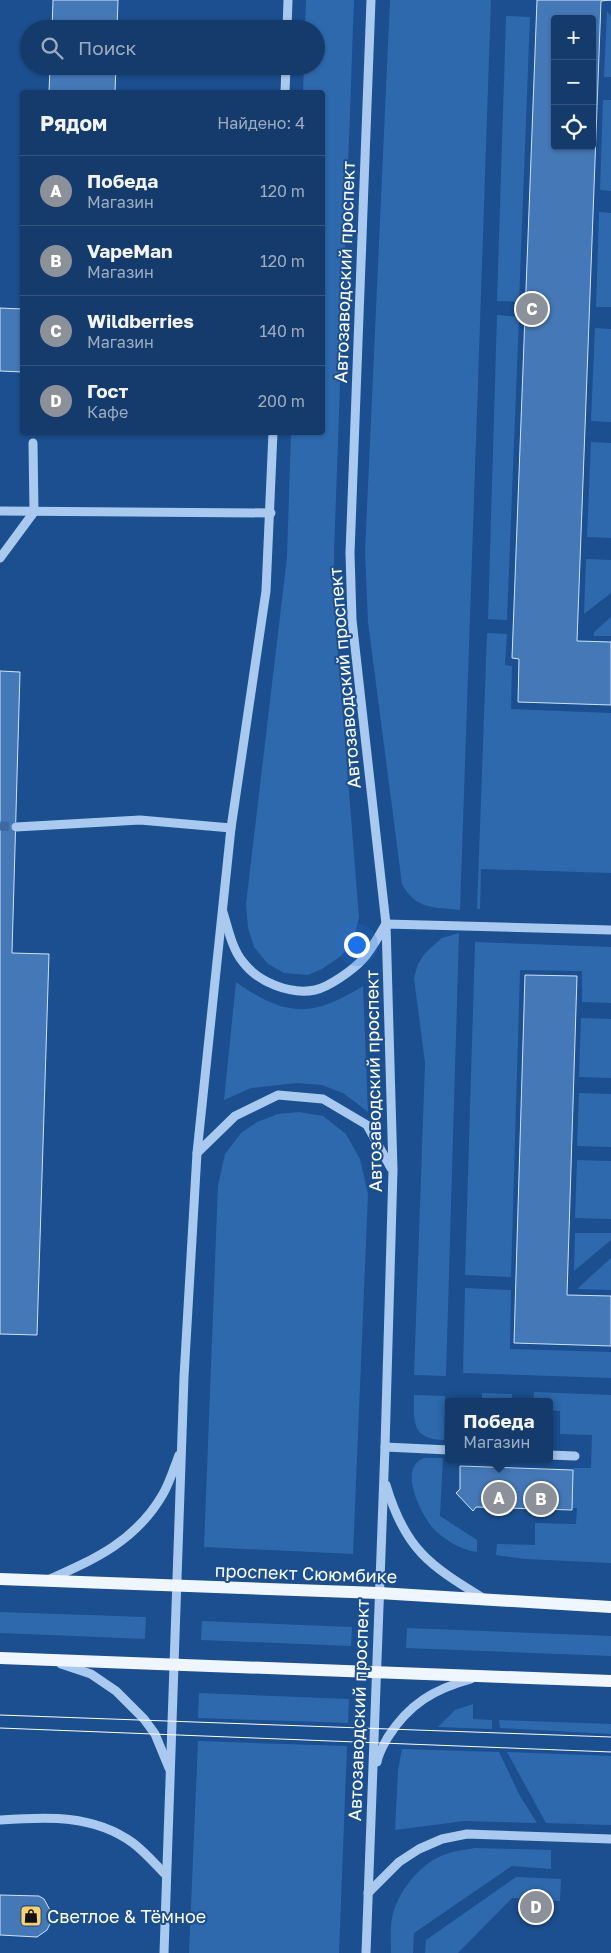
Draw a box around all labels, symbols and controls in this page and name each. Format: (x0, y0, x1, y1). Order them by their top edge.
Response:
map controls (551, 15, 596, 150)
button: + (551, 15, 596, 60)
search box (20, 20, 325, 75)
icon: search (38, 34, 66, 62)
text: Поиск (78, 36, 137, 59)
button: − (551, 60, 596, 105)
button: locate (551, 105, 596, 150)
text: Рядом (40, 110, 107, 136)
text: Найдено: 4 (217, 113, 305, 133)
street label: Автозаводский проспект (329, 160, 359, 383)
text: Победа (87, 169, 158, 192)
text: A (50, 181, 62, 201)
text: 120 m (260, 181, 305, 201)
text: Магазин (87, 192, 154, 212)
text: VapeMan (87, 239, 173, 262)
text: B (50, 251, 62, 271)
text: 120 m (260, 251, 305, 271)
text: Магазин (87, 262, 154, 282)
pin: C (516, 290, 548, 328)
text: Wildberries (87, 309, 194, 332)
text: C (50, 321, 62, 341)
text: 140 m (259, 321, 305, 341)
text: Магазин (87, 332, 154, 352)
text: Гост (87, 379, 128, 402)
text: D (50, 391, 62, 411)
text: 200 m (258, 391, 305, 411)
text: Кафе (87, 402, 128, 422)
street label: Автозаводский проспект (323, 566, 365, 790)
your location (344, 932, 370, 958)
street label: Автозаводский проспект (360, 970, 386, 1192)
popup (445, 1398, 553, 1463)
text: Победа (463, 1409, 535, 1432)
text: Магазин (463, 1432, 530, 1452)
pin: A (483, 1479, 515, 1517)
pin: B (525, 1480, 557, 1518)
street label: проспект Сююмбике (214, 1559, 398, 1587)
street label: Автозаводский проспект (343, 1598, 373, 1821)
pin: D (520, 1888, 552, 1926)
shop icon: Светлое & Тёмное (19, 1904, 43, 1928)
place label: Светлое & Тёмное (47, 1905, 206, 1927)

